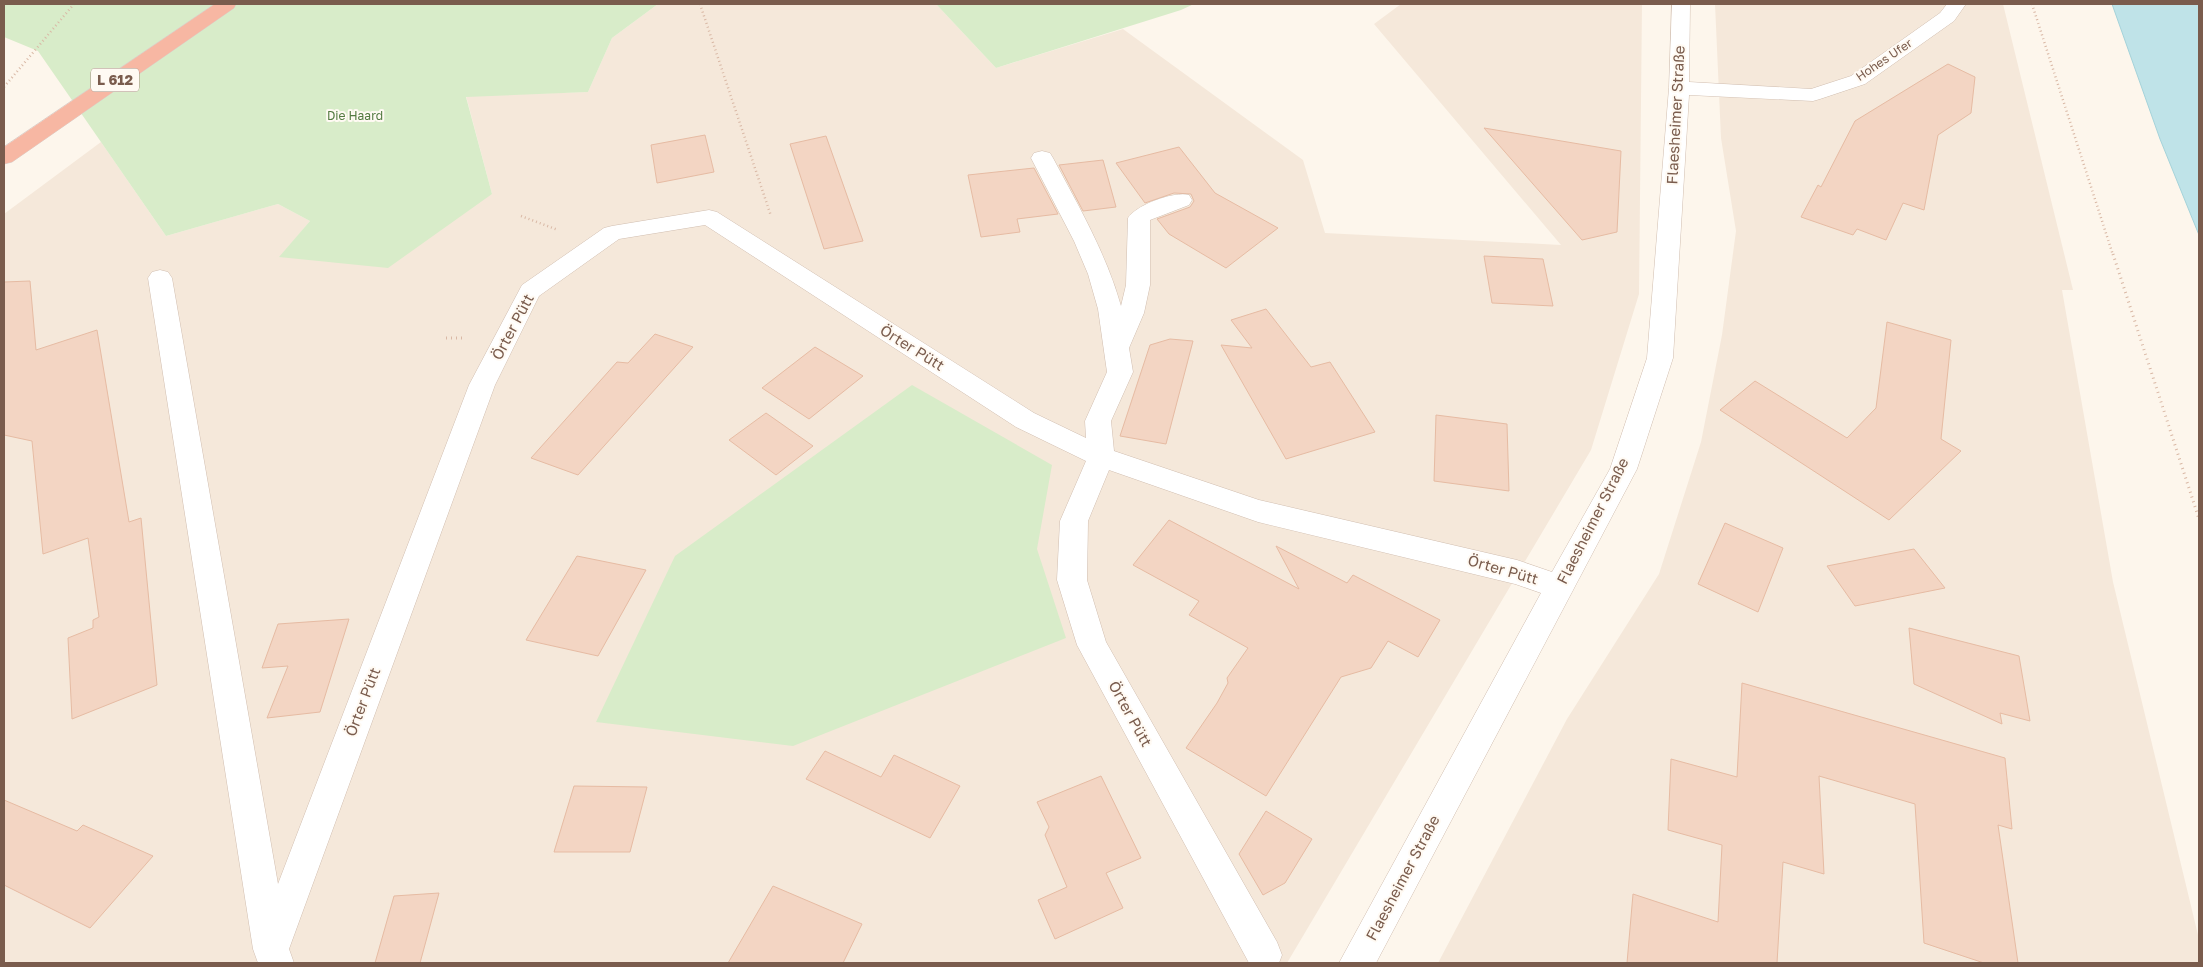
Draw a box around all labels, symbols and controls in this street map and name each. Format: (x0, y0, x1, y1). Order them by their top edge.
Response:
street label: Hohes Ufer (1853, 35, 1915, 84)
street label: Flaesheimer Straße (1662, 45, 1688, 185)
road number: L 612 (91, 68, 139, 92)
park label: Die Haard (327, 108, 383, 123)
street label: Örter Pütt (487, 290, 537, 363)
street label: Örter Pütt (877, 320, 948, 374)
street label: Flaesheimer Straße (1552, 454, 1632, 587)
street label: Örter Pütt (1466, 550, 1541, 588)
street label: Örter Pütt (341, 665, 383, 739)
street label: Örter Pütt (1105, 678, 1156, 750)
street label: Flaesheimer Straße (1361, 812, 1443, 943)

